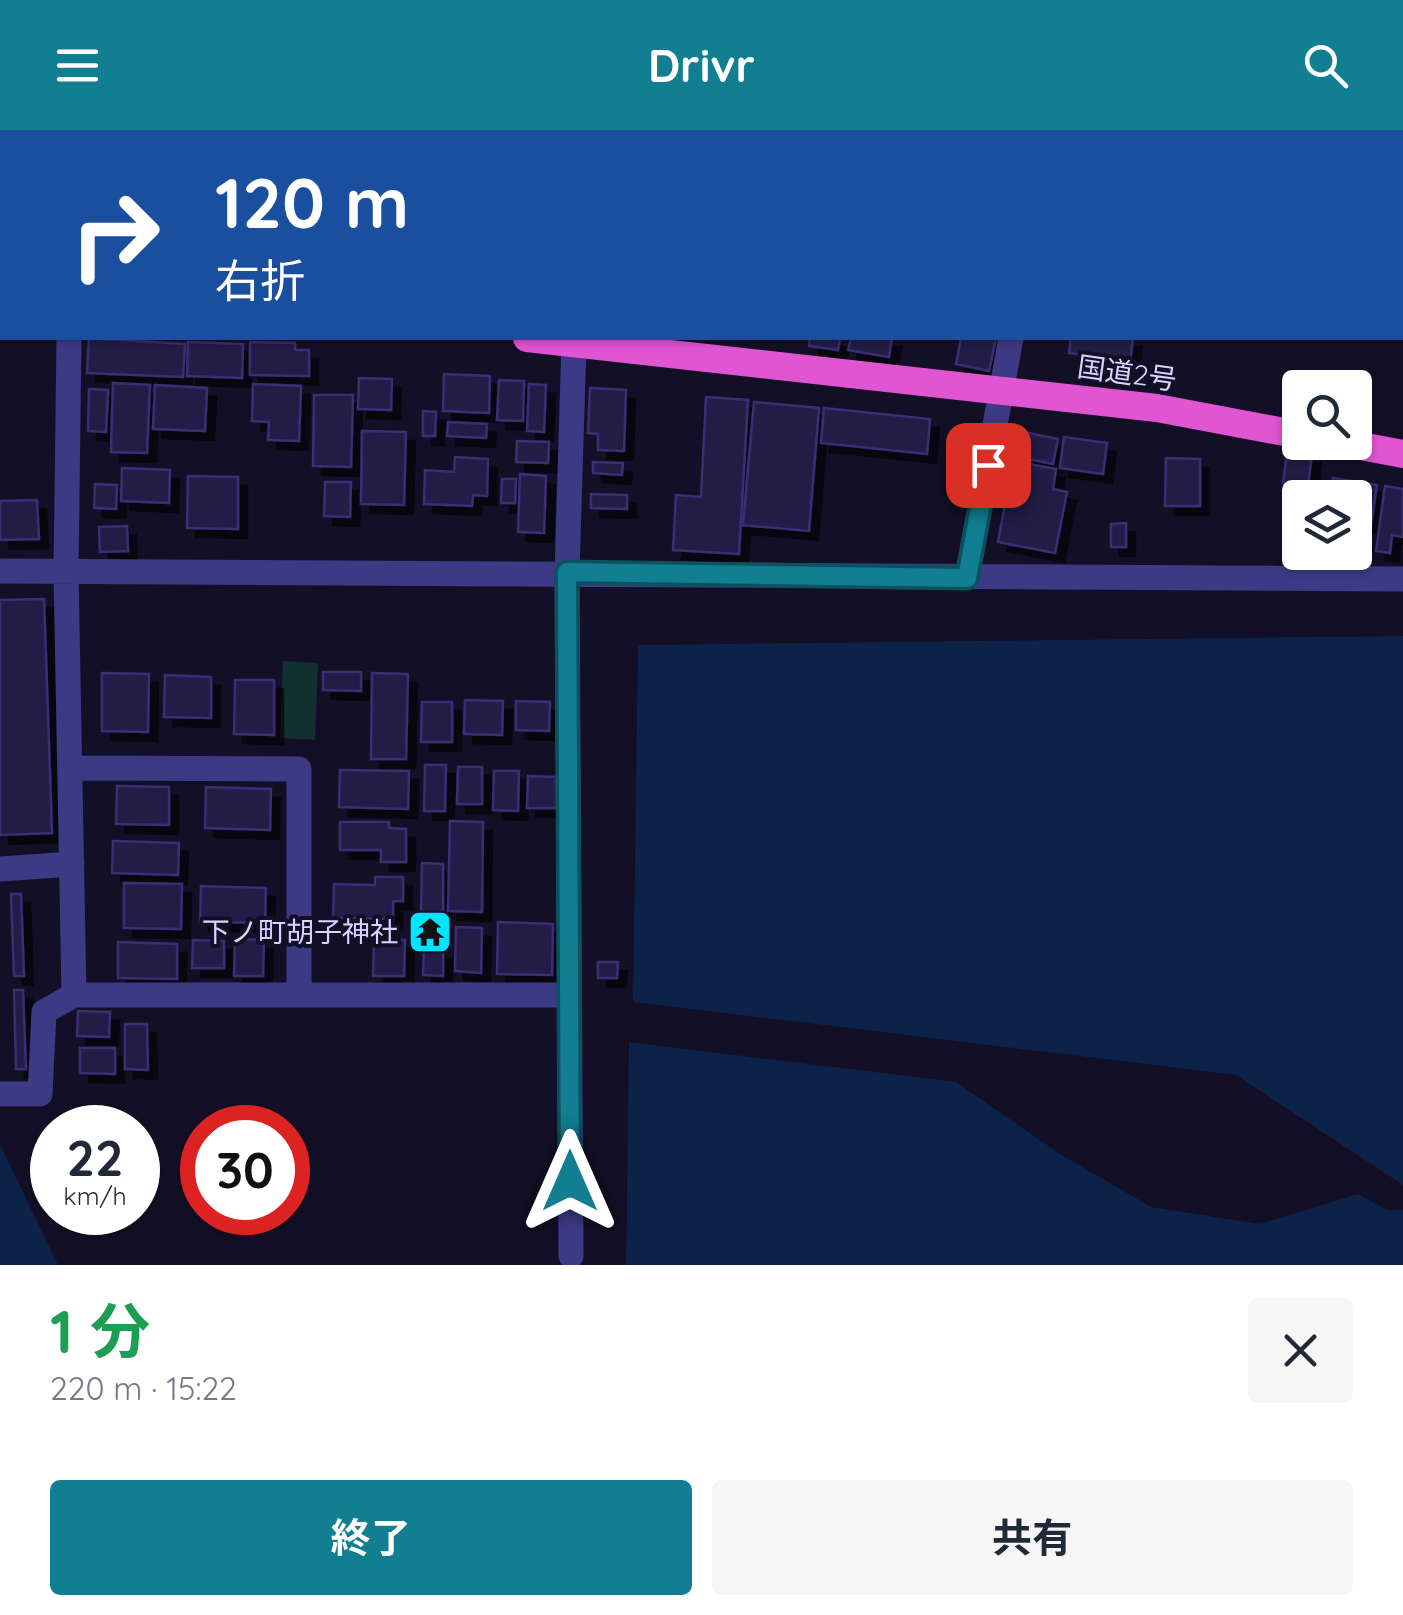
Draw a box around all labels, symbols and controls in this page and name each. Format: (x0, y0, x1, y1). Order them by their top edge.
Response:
text: Drivr (648, 37, 755, 93)
icon: menu (50, 38, 105, 93)
icon: search (1298, 38, 1353, 93)
text: 120 m (215, 158, 409, 246)
icon: right (50, 170, 180, 300)
text: 右折 (215, 252, 305, 308)
street label: 国道2号 (1075, 348, 1179, 397)
map controls (1282, 370, 1372, 570)
button: search (1282, 370, 1372, 460)
pin (946, 423, 1031, 508)
icon: arrive (961, 438, 1016, 493)
button: layers (1282, 480, 1372, 570)
temple icon: 下ノ町胡子神社 (407, 909, 453, 955)
place label: 下ノ町胡子神社 (202, 914, 398, 949)
speed limit sign: 30 (180, 1105, 310, 1235)
text: 22 (67, 1126, 123, 1189)
position arrow (518, 1129, 622, 1233)
text: km/h (63, 1180, 127, 1211)
text: 1 分 (50, 1293, 150, 1368)
button: close (1248, 1298, 1353, 1403)
text: 220 m · 15:22 (50, 1368, 237, 1408)
button: 終了 (50, 1480, 692, 1595)
button: 共有 (712, 1480, 1353, 1595)

